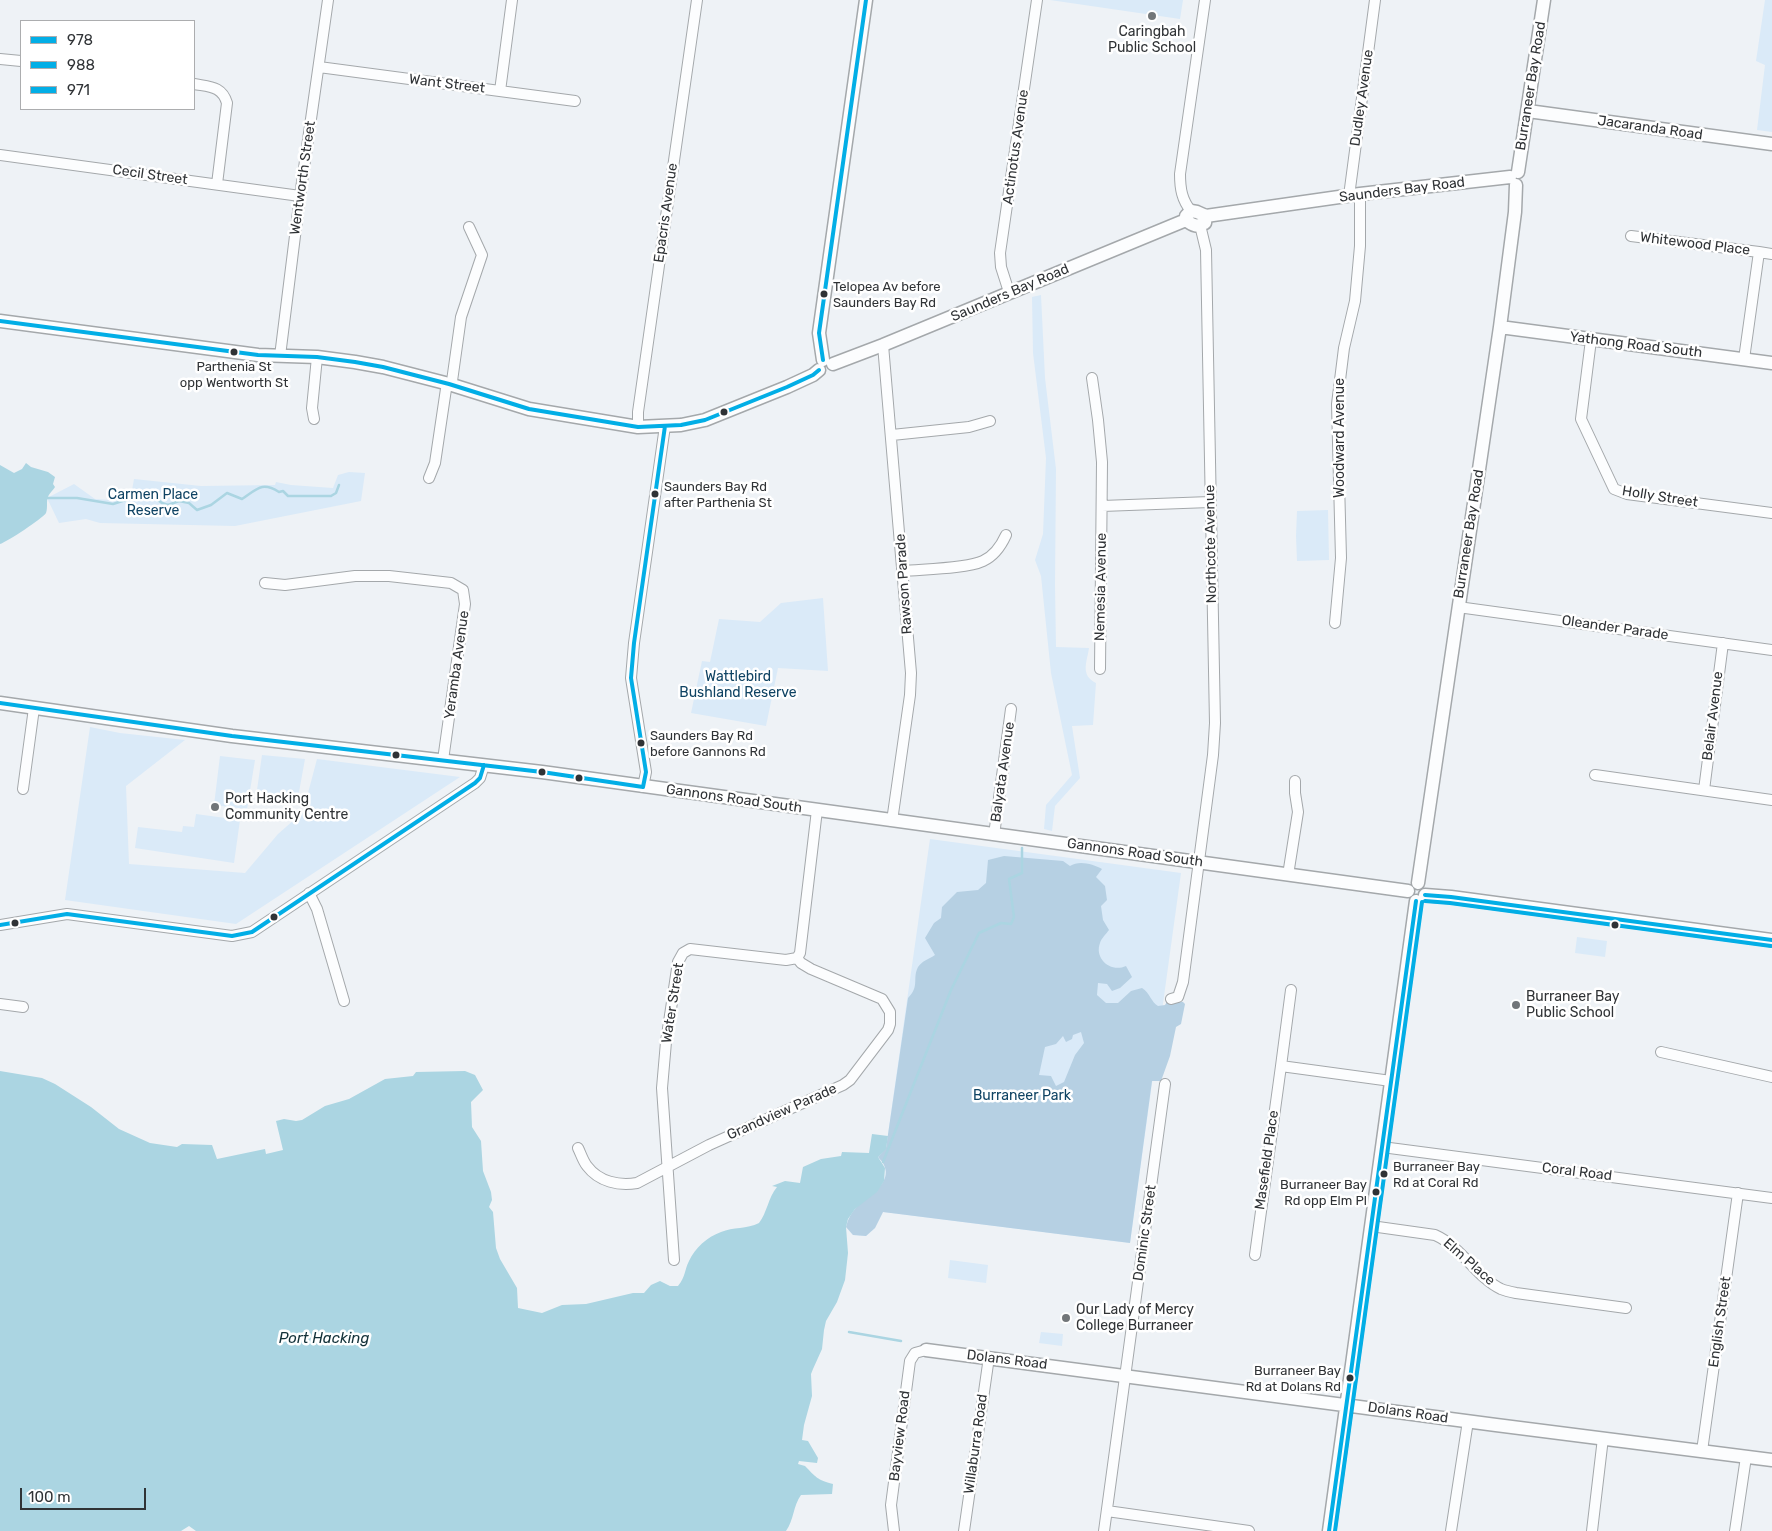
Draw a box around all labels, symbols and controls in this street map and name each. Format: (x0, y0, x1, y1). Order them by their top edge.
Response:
marker: Caringbah Public School (1146, 10, 1158, 22)
legend (20, 20, 195, 110)
street label: Burraneer Bay Road (1513, 20, 1549, 152)
place label: Caringbah Public School (1108, 24, 1196, 56)
text: 978 (67, 31, 93, 49)
street label: Dudley Avenue (1347, 49, 1377, 147)
text: 988 (67, 56, 95, 74)
street label: Want Street (408, 71, 486, 97)
text: 971 (67, 81, 90, 99)
street label: Actinotus Avenue (1000, 88, 1032, 206)
street label: Jacaranda Road (1596, 112, 1704, 144)
street label: Wentworth Street (287, 120, 319, 236)
street label: Cecil Street (111, 161, 189, 189)
street label: Epacris Avenue (651, 162, 681, 264)
street label: Saunders Bay Road (1338, 174, 1466, 206)
street label: Whitewood Place (1639, 229, 1751, 259)
street label: Saunders Bay Road (948, 261, 1072, 325)
place label: Telopea Av before Saunders Bay Rd (833, 279, 941, 310)
marker: Telopea Av before Saunders Bay Rd (819, 289, 829, 299)
street label: Yathong Road South (1569, 329, 1703, 361)
marker: Parthenia St opp Wentworth St (229, 347, 239, 357)
place label: Parthenia St opp Wentworth St (180, 359, 288, 390)
street label: Woodward Avenue (1332, 378, 1348, 498)
unlabelled marker (719, 407, 729, 417)
street label: Burraneer Bay Road (1451, 468, 1487, 600)
place label: Saunders Bay Rd after Parthenia St (664, 479, 772, 510)
street label: Holly Street (1621, 483, 1699, 511)
street label: Northcote Avenue (1202, 485, 1220, 603)
park label: Carmen Place Reserve (108, 487, 198, 520)
marker: Saunders Bay Rd after Parthenia St (650, 489, 660, 499)
street label: Rawson Parade (892, 533, 916, 635)
street label: Nemesia Avenue (1092, 533, 1110, 641)
street label: Yeramba Avenue (441, 610, 473, 720)
street label: Oleander Parade (1561, 612, 1669, 644)
park label: Wattlebird Bushland Reserve (679, 669, 797, 702)
street label: Belair Avenue (1699, 671, 1727, 761)
street label: Balyata Avenue (988, 721, 1018, 823)
place label: Saunders Bay Rd before Gannons Rd (650, 728, 766, 759)
marker: Saunders Bay Rd before Gannons Rd (636, 738, 646, 748)
unlabelled marker (391, 750, 401, 760)
unlabelled marker (537, 767, 547, 777)
unlabelled marker (574, 773, 584, 783)
street label: Gannons Road South (665, 781, 803, 817)
place label: Port Hacking Community Centre (225, 791, 348, 824)
marker: Port Hacking Community Centre (209, 801, 221, 813)
street label: Gannons Road South (1066, 835, 1204, 871)
unlabelled marker (269, 912, 279, 922)
unlabelled marker (10, 918, 20, 928)
unlabelled marker (1610, 920, 1620, 930)
street label: Water Street (658, 962, 688, 1044)
place label: Burraneer Bay Public School (1526, 989, 1620, 1022)
marker: Burraneer Bay Public School (1510, 999, 1522, 1011)
street label: Grandview Parade (724, 1080, 840, 1144)
park label: Burraneer Park (973, 1088, 1071, 1104)
street label: Masefield Place (1252, 1109, 1282, 1211)
place label: Burraneer Bay Rd at Coral Rd (1393, 1159, 1480, 1190)
street label: Coral Road (1541, 1159, 1613, 1185)
marker: Burraneer Bay Rd at Coral Rd (1379, 1169, 1389, 1179)
place label: Burraneer Bay Rd opp Elm Pl (1280, 1177, 1367, 1208)
street label: Dominic Street (1130, 1184, 1160, 1282)
marker: Burraneer Bay Rd opp Elm Pl (1371, 1187, 1381, 1197)
street label: Elm Place (1440, 1235, 1498, 1289)
street label: English Street (1705, 1275, 1735, 1369)
place label: Our Lady of Mercy College Burraneer (1076, 1302, 1194, 1334)
marker: Our Lady of Mercy College Burraneer (1060, 1312, 1072, 1324)
water label: Port Hacking (279, 1330, 369, 1348)
street label: Dolans Road (966, 1347, 1048, 1373)
place label: Burraneer Bay Rd at Dolans Rd (1246, 1363, 1341, 1394)
marker: Burraneer Bay Rd at Dolans Rd (1345, 1373, 1355, 1383)
street label: Bayview Road (886, 1390, 914, 1482)
street label: Willaburra Road (961, 1393, 991, 1495)
street label: Dolans Road (1367, 1399, 1449, 1427)
scale bar (22, 1478, 149, 1510)
text: 100 m (28, 1488, 70, 1506)

